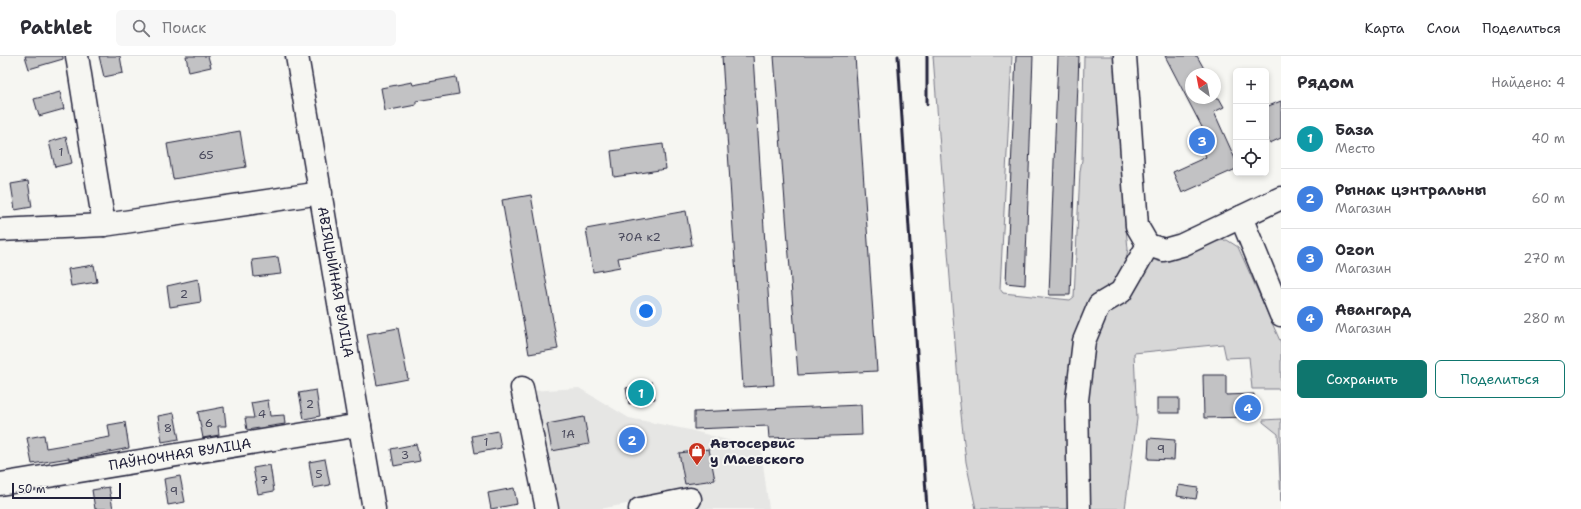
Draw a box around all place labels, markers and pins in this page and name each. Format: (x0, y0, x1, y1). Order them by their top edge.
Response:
pin: 3 (1189, 126, 1215, 156)
pin: 1 (628, 378, 654, 408)
pin: 4 (1235, 393, 1261, 423)
pin: 2 (619, 425, 645, 455)
place label: Автосервис у Маевского (710, 434, 804, 468)
shop icon: Автосервис у Маевского (687, 441, 707, 466)

